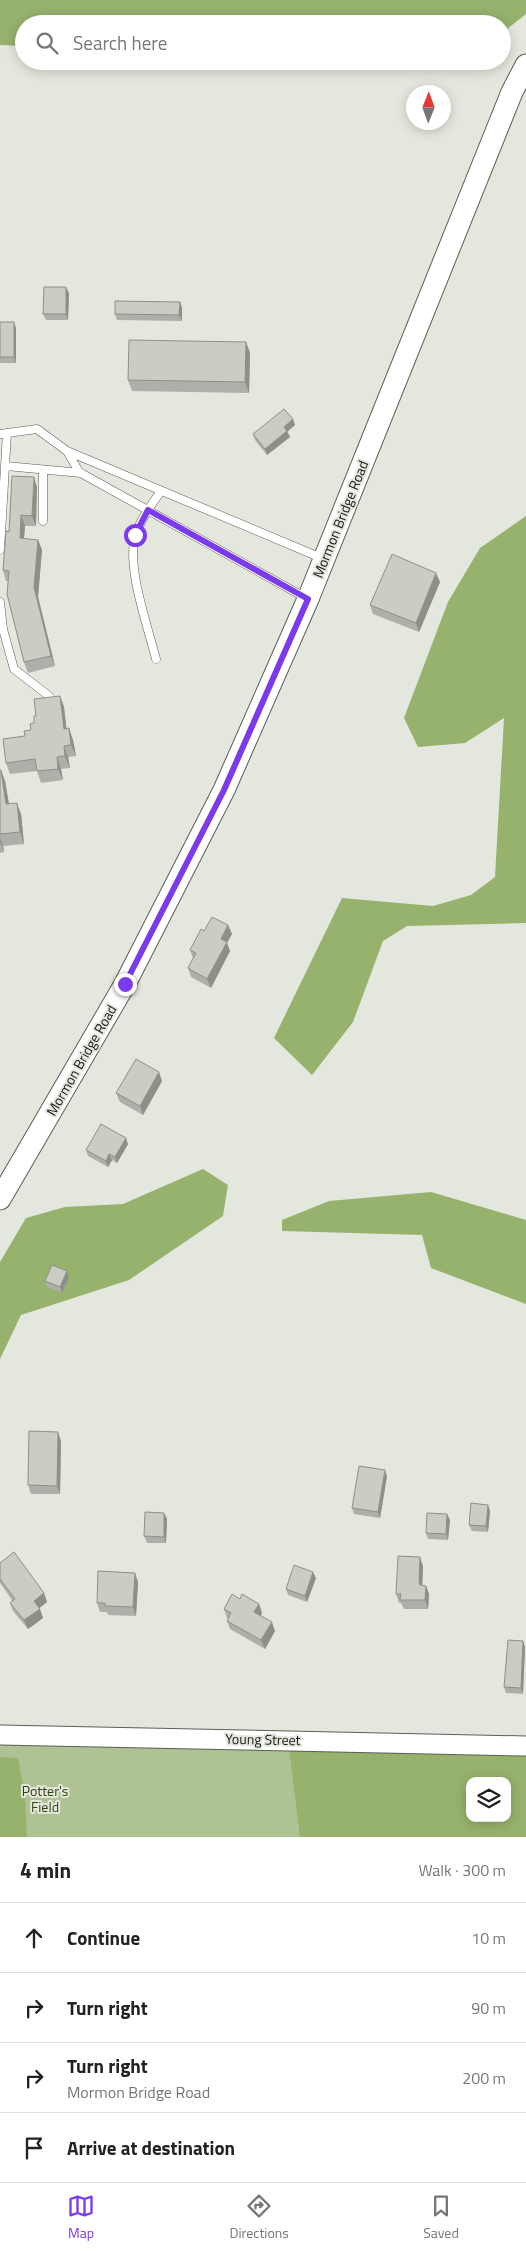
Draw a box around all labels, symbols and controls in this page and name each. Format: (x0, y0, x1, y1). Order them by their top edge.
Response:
search box (15, 15, 511, 70)
text: Search here (73, 28, 167, 57)
icon: search (33, 29, 61, 57)
north arrow (406, 85, 451, 130)
street label: Mormon Bridge Road (307, 457, 373, 581)
route start (124, 524, 147, 547)
route end (114, 973, 137, 996)
street label: Mormon Bridge Road (41, 1001, 121, 1119)
street label: Young Street (225, 1728, 301, 1750)
map controls (466, 1777, 511, 1822)
button: layers (466, 1777, 511, 1822)
park label: Potter's Field (22, 1780, 68, 1817)
text: 4 min (20, 1854, 71, 1886)
text: Walk · 300 m (418, 1858, 506, 1882)
text: Continue (67, 1923, 140, 1952)
icon: ahead (20, 1924, 48, 1952)
text: 10 m (471, 1926, 506, 1950)
text: Turn right (67, 1993, 148, 2022)
icon: right (20, 1994, 48, 2022)
text: 90 m (471, 1996, 506, 2020)
text: Turn right (67, 2051, 148, 2080)
icon: right (20, 2064, 48, 2092)
text: 200 m (462, 2066, 506, 2090)
text: Mormon Bridge Road (67, 2080, 210, 2104)
text: Arrive at destination (67, 2133, 235, 2162)
icon: arrive (20, 2134, 48, 2162)
tab: Map (67, 2192, 95, 2243)
tab: Directions (229, 2192, 289, 2243)
tab: Saved (423, 2192, 459, 2243)

